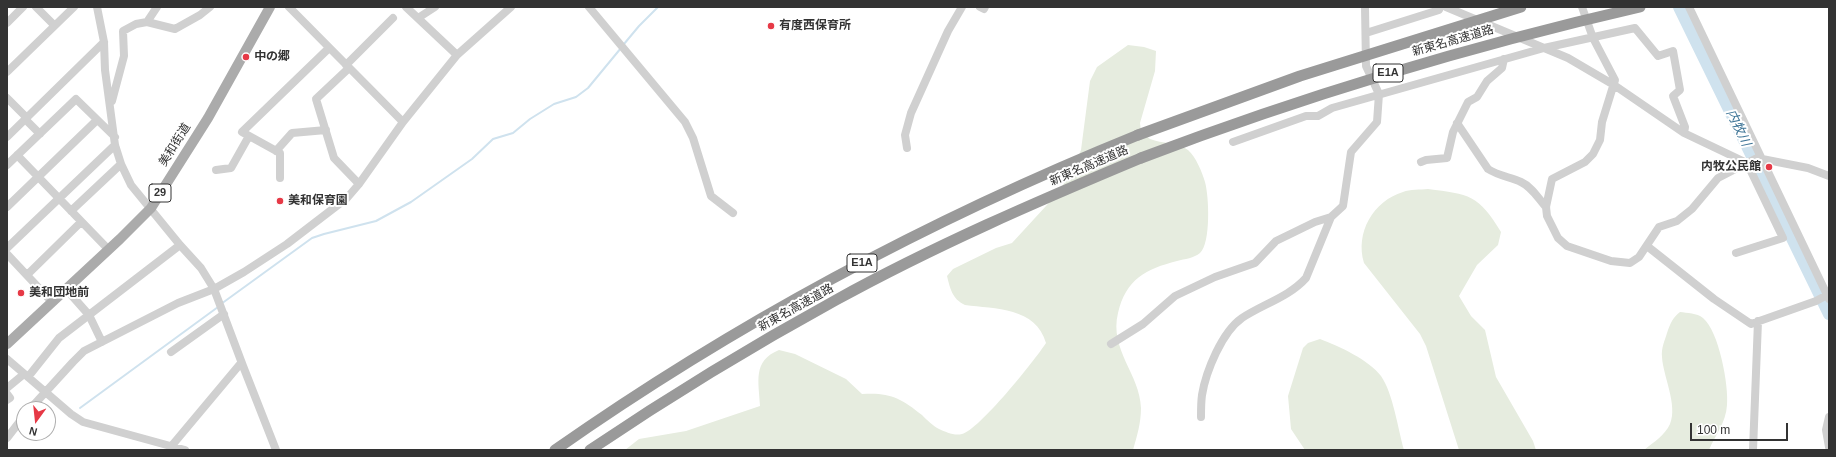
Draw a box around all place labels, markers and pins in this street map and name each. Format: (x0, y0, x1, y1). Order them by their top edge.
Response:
place label: 有度西保育所 (779, 19, 851, 33)
marker: 有度西保育所 (766, 21, 776, 31)
place label: 中の郷 (254, 50, 290, 64)
marker: 中の郷 (241, 52, 251, 62)
place label: 内牧公民館 (1701, 160, 1761, 174)
marker: 内牧公民館 (1764, 162, 1774, 172)
place label: 美和保育園 (288, 194, 348, 208)
marker: 美和保育園 (275, 196, 285, 206)
place label: 美和団地前 (29, 286, 89, 300)
marker: 美和団地前 (16, 288, 26, 298)

